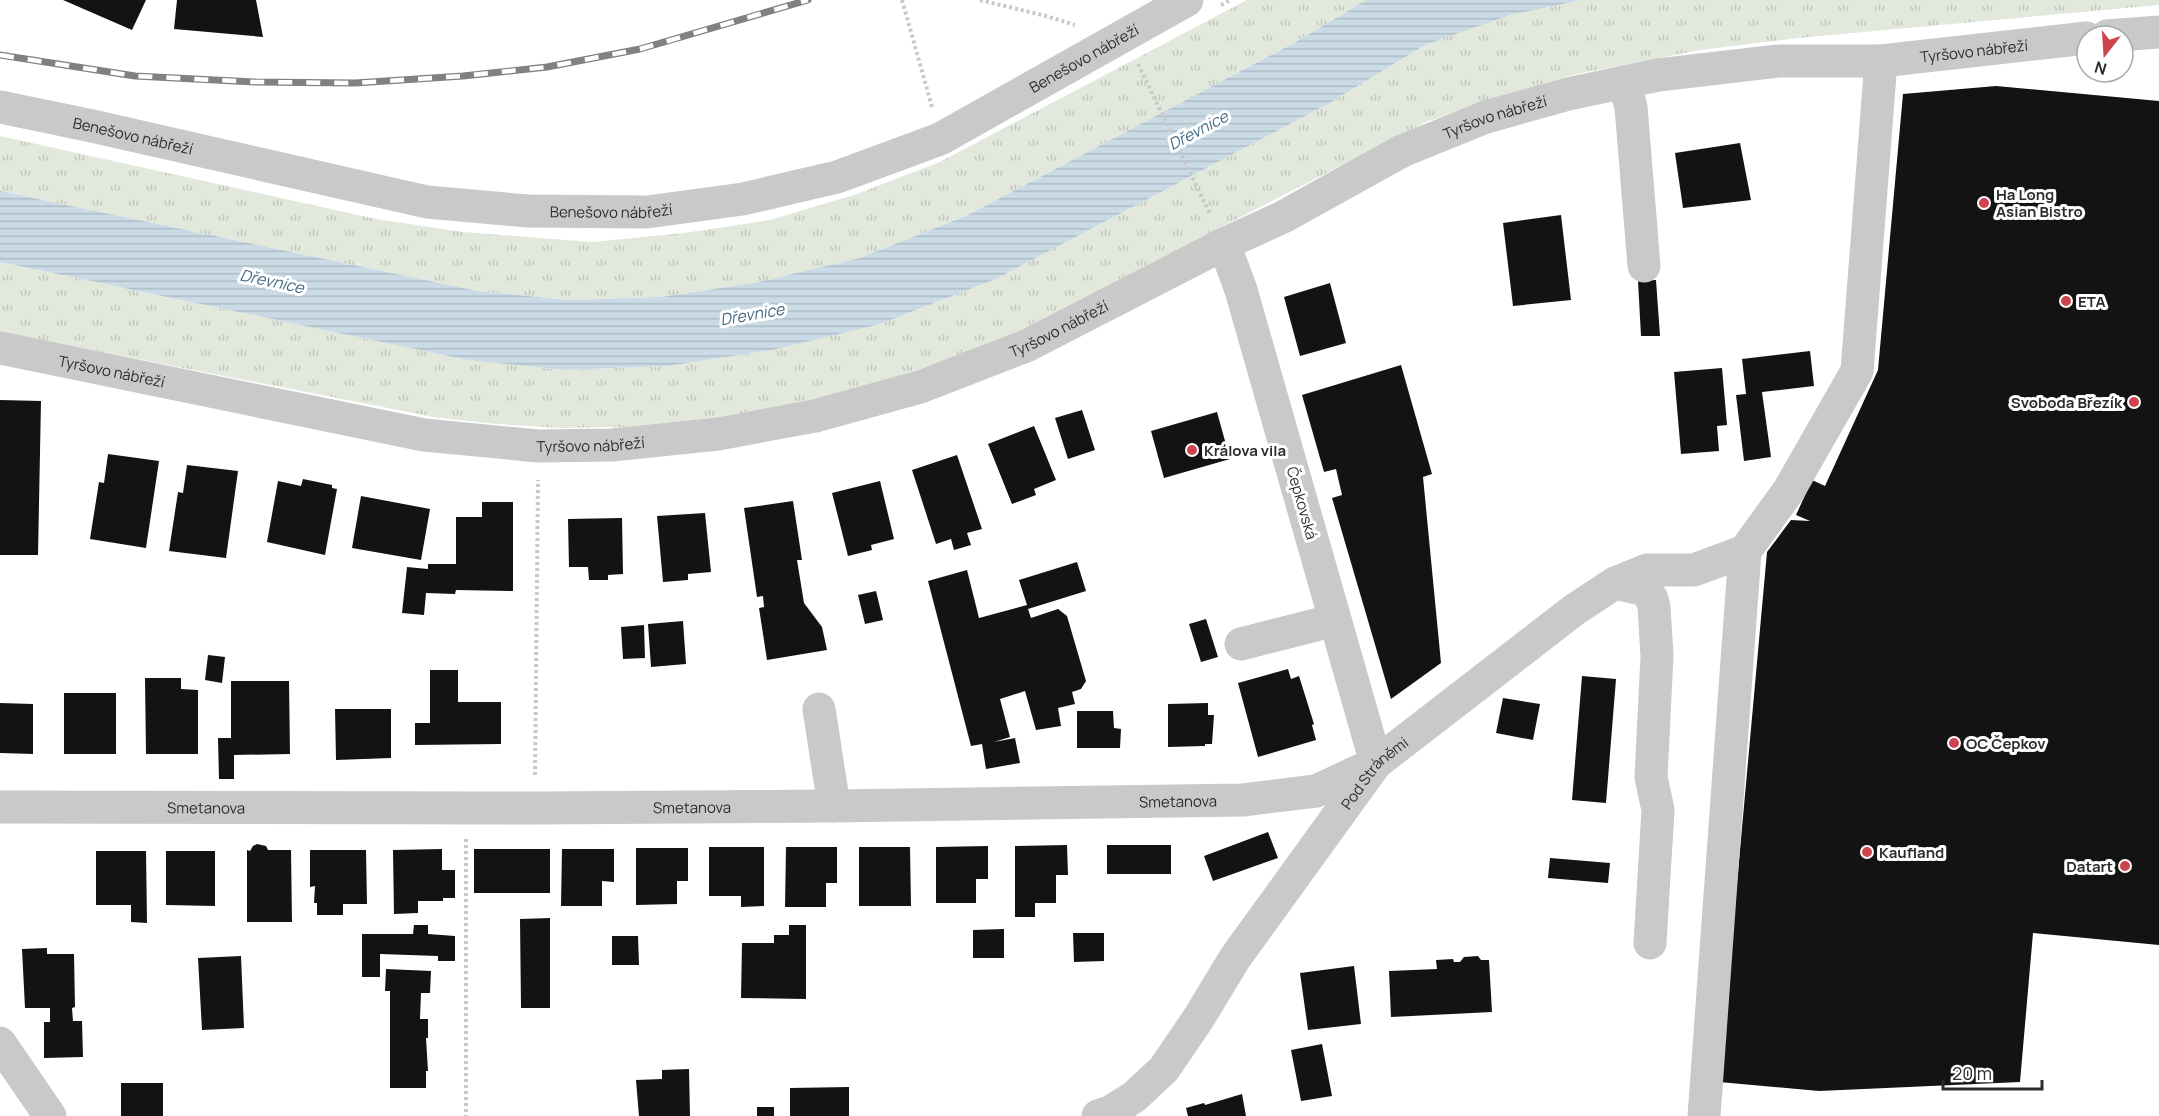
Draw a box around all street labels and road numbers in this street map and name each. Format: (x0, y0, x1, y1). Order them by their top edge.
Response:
street label: Benešovo nábřeží (1025, 19, 1143, 97)
street label: Tyršovo nábřeží (1919, 34, 2029, 67)
street label: Tyršovo nábřeží (1440, 90, 1550, 144)
street label: Benešovo nábřeží (71, 112, 196, 159)
street label: Benešovo nábřeží (550, 198, 674, 223)
street label: Tyršovo nábřeží (1006, 295, 1112, 362)
street label: Tyršovo nábřeží (57, 350, 167, 392)
street label: Tyršovo nábřeží (536, 431, 646, 457)
street label: Čepkovská (1282, 464, 1322, 542)
street label: Pod Stráněmi (1336, 732, 1412, 813)
street label: Smetanova (1139, 790, 1217, 812)
street label: Smetanova (653, 796, 731, 818)
street label: Smetanova (167, 797, 245, 818)

